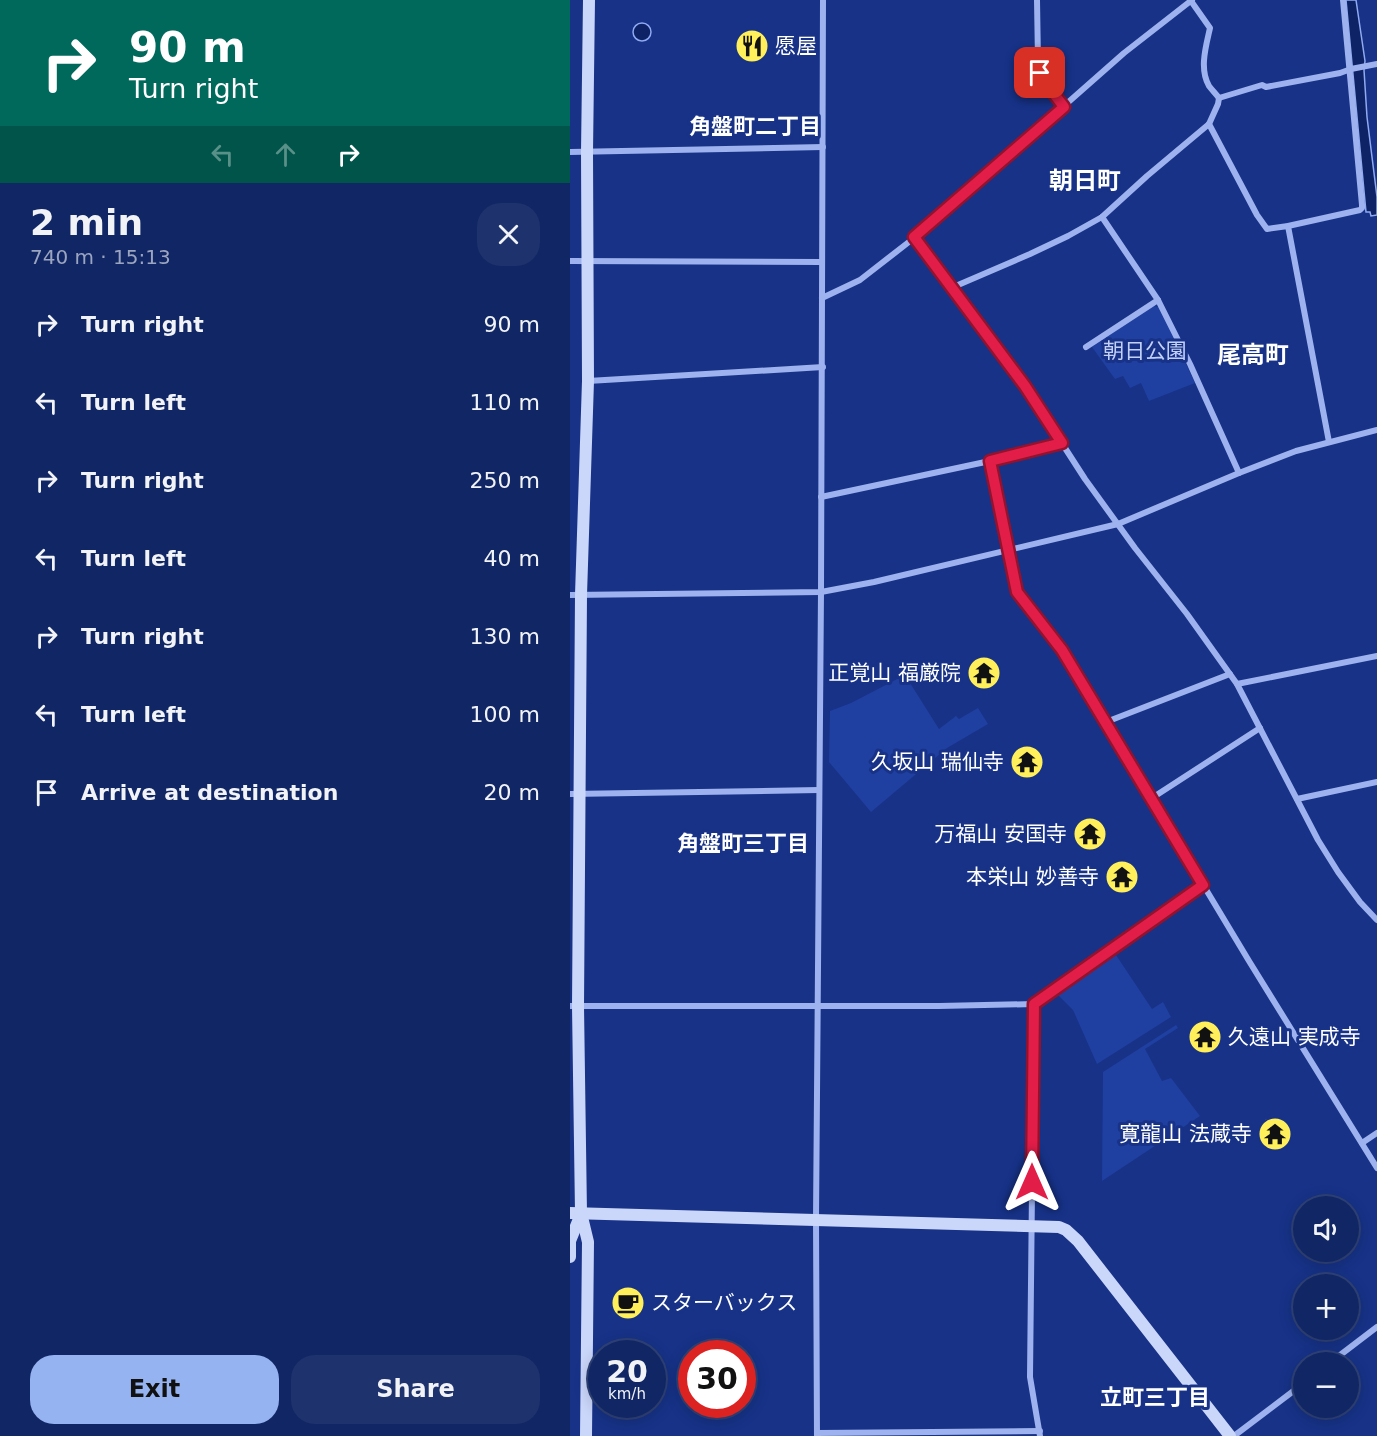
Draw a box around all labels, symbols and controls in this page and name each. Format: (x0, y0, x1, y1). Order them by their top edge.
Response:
text: 90 m (129, 23, 246, 72)
icon: right (30, 24, 108, 102)
restaurant icon: 愿屋 (734, 28, 770, 64)
place label: 愿屋 (775, 34, 817, 58)
pin (1014, 47, 1065, 98)
icon: arrive (1023, 56, 1056, 89)
text: Turn right (129, 73, 258, 104)
district label: 角盤町二丁目 (689, 114, 821, 139)
icon: left (206, 138, 239, 171)
icon: ahead (269, 138, 302, 171)
icon: right (332, 138, 365, 171)
district label: 朝日町 (1049, 167, 1121, 195)
text: 2 min (30, 202, 143, 243)
button: close (477, 203, 540, 266)
text: 740 m · 15:13 (30, 245, 171, 269)
icon: right (30, 308, 63, 341)
text: Turn right (81, 312, 204, 337)
text: 90 m (484, 312, 540, 337)
park label: 朝日公園 (1103, 339, 1187, 363)
district label: 尾高町 (1217, 341, 1289, 369)
icon: left (30, 386, 63, 419)
text: Turn left (81, 390, 186, 415)
text: 110 m (470, 390, 540, 415)
icon: right (30, 464, 63, 497)
text: Turn right (81, 468, 204, 493)
text: 250 m (470, 468, 540, 493)
icon: left (30, 542, 63, 575)
text: Turn left (81, 546, 186, 571)
text: 40 m (484, 546, 540, 571)
icon: right (30, 620, 63, 653)
text: Turn right (81, 624, 204, 649)
text: 130 m (470, 624, 540, 649)
temple icon: 正覚山 福厳院 (966, 655, 1002, 691)
place label: 正覚山 福厳院 (828, 661, 961, 685)
icon: left (30, 698, 63, 731)
text: Turn left (81, 702, 186, 727)
text: 100 m (470, 702, 540, 727)
temple icon: 久坂山 瑞仙寺 (1009, 744, 1045, 780)
place label: 久坂山 瑞仙寺 (871, 750, 1004, 774)
icon: arrive (30, 776, 63, 809)
text: Arrive at destination (81, 780, 338, 805)
text: 20 m (484, 780, 540, 805)
temple icon: 万福山 安国寺 (1072, 816, 1108, 852)
place label: 万福山 安国寺 (934, 822, 1067, 846)
district label: 角盤町三丁目 (677, 831, 809, 856)
temple icon: 本栄山 妙善寺 (1104, 859, 1140, 895)
place label: 本栄山 妙善寺 (966, 865, 1099, 889)
temple icon: 久遠山 実成寺 (1187, 1019, 1223, 1055)
place label: 久遠山 実成寺 (1228, 1025, 1361, 1049)
temple icon: 寛龍山 法蔵寺 (1257, 1116, 1293, 1152)
place label: 寛龍山 法蔵寺 (1119, 1122, 1252, 1146)
position arrow (1000, 1150, 1064, 1214)
map controls (1293, 1196, 1359, 1418)
button: sound (1293, 1196, 1359, 1262)
button: + (1293, 1274, 1359, 1340)
cafe icon: スターバックス (610, 1285, 646, 1321)
place label: スターバックス (651, 1291, 797, 1315)
speed limit sign: 30 (678, 1340, 756, 1418)
button: − (1293, 1352, 1359, 1418)
text: 20 (606, 1354, 648, 1389)
button: Exit (30, 1355, 279, 1424)
button: Share (291, 1355, 540, 1424)
text: km/h (608, 1385, 646, 1403)
district label: 立町三丁目 (1100, 1385, 1210, 1410)

